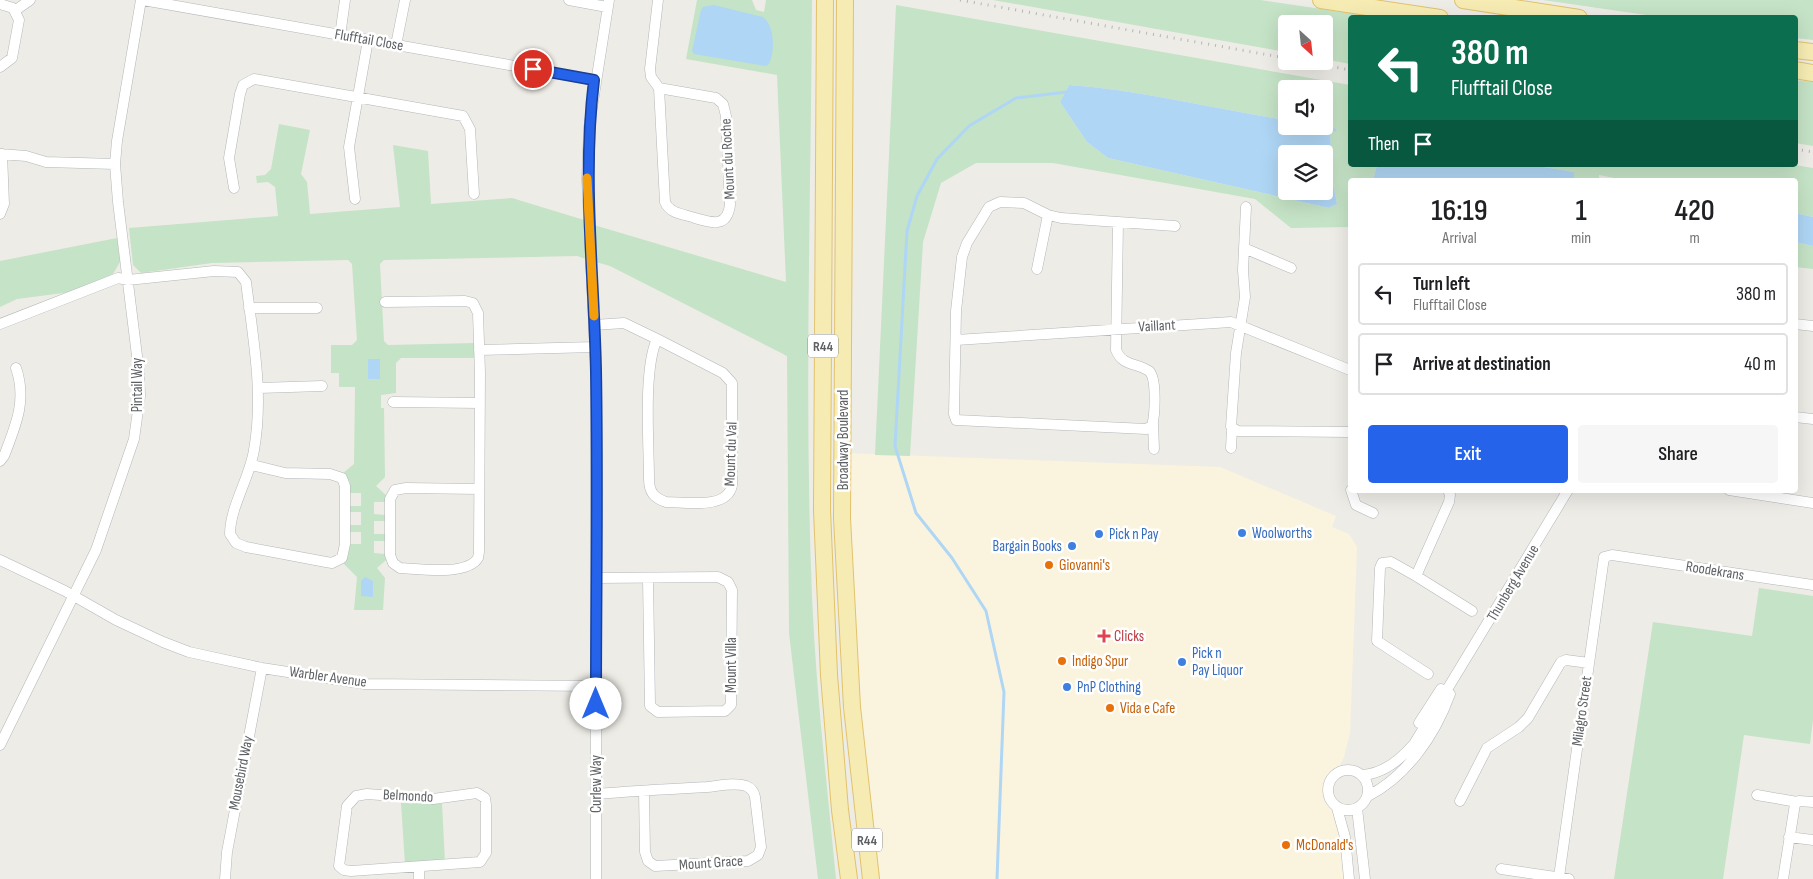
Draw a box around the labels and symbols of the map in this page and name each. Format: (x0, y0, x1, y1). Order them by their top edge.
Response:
north arrow (1278, 15, 1332, 70)
street label: Flufftail Close (333, 25, 405, 55)
pin (512, 48, 554, 90)
street label: Mount du Roche (716, 118, 740, 200)
street label: Vaillant (1138, 316, 1177, 336)
road number: R44 (808, 334, 838, 358)
street label: Pintail Way (128, 357, 147, 412)
street label: Broadway Boulevard (834, 390, 853, 490)
street label: Mount du Val (720, 421, 742, 487)
place label: Woolworths (1252, 524, 1312, 543)
place label: Pick n Pay (1109, 525, 1159, 544)
marker: Woolworths (1236, 527, 1248, 539)
marker: Pick n Pay (1093, 528, 1105, 540)
place label: Bargain Books (992, 537, 1062, 556)
marker: Bargain Books (1066, 540, 1078, 552)
street label: Thunberg Avenue (1483, 541, 1543, 625)
place label: Giovanni's (1059, 556, 1110, 575)
street label: Roodekrans (1684, 557, 1746, 585)
marker: Giovanni's (1043, 559, 1055, 571)
place label: Clicks (1114, 627, 1144, 646)
marker: Clicks (1098, 630, 1110, 642)
street label: Mount Villa (722, 637, 741, 693)
place label: Pick n Pay Liquor (1192, 644, 1244, 680)
place label: Indigo Spur (1072, 652, 1129, 671)
marker: Indigo Spur (1056, 655, 1068, 667)
marker: Pick n Pay Liquor (1176, 656, 1188, 668)
street label: Warbler Avenue (288, 662, 368, 692)
street label: Milagro Street (1568, 674, 1596, 747)
position arrow (569, 677, 621, 729)
place label: PnP Clothing (1077, 678, 1141, 697)
marker: PnP Clothing (1061, 681, 1073, 693)
place label: Vida e Cafe (1120, 699, 1175, 718)
marker: Vida e Cafe (1104, 702, 1116, 714)
street label: Mousebird Way (224, 734, 258, 812)
street label: Curlew Way (587, 755, 606, 813)
street label: Belmondo (382, 785, 434, 807)
road number: R44 (852, 828, 882, 852)
place label: McDonald's (1296, 836, 1354, 855)
marker: McDonald's (1280, 839, 1292, 851)
street label: Mount Grace (678, 851, 744, 875)

